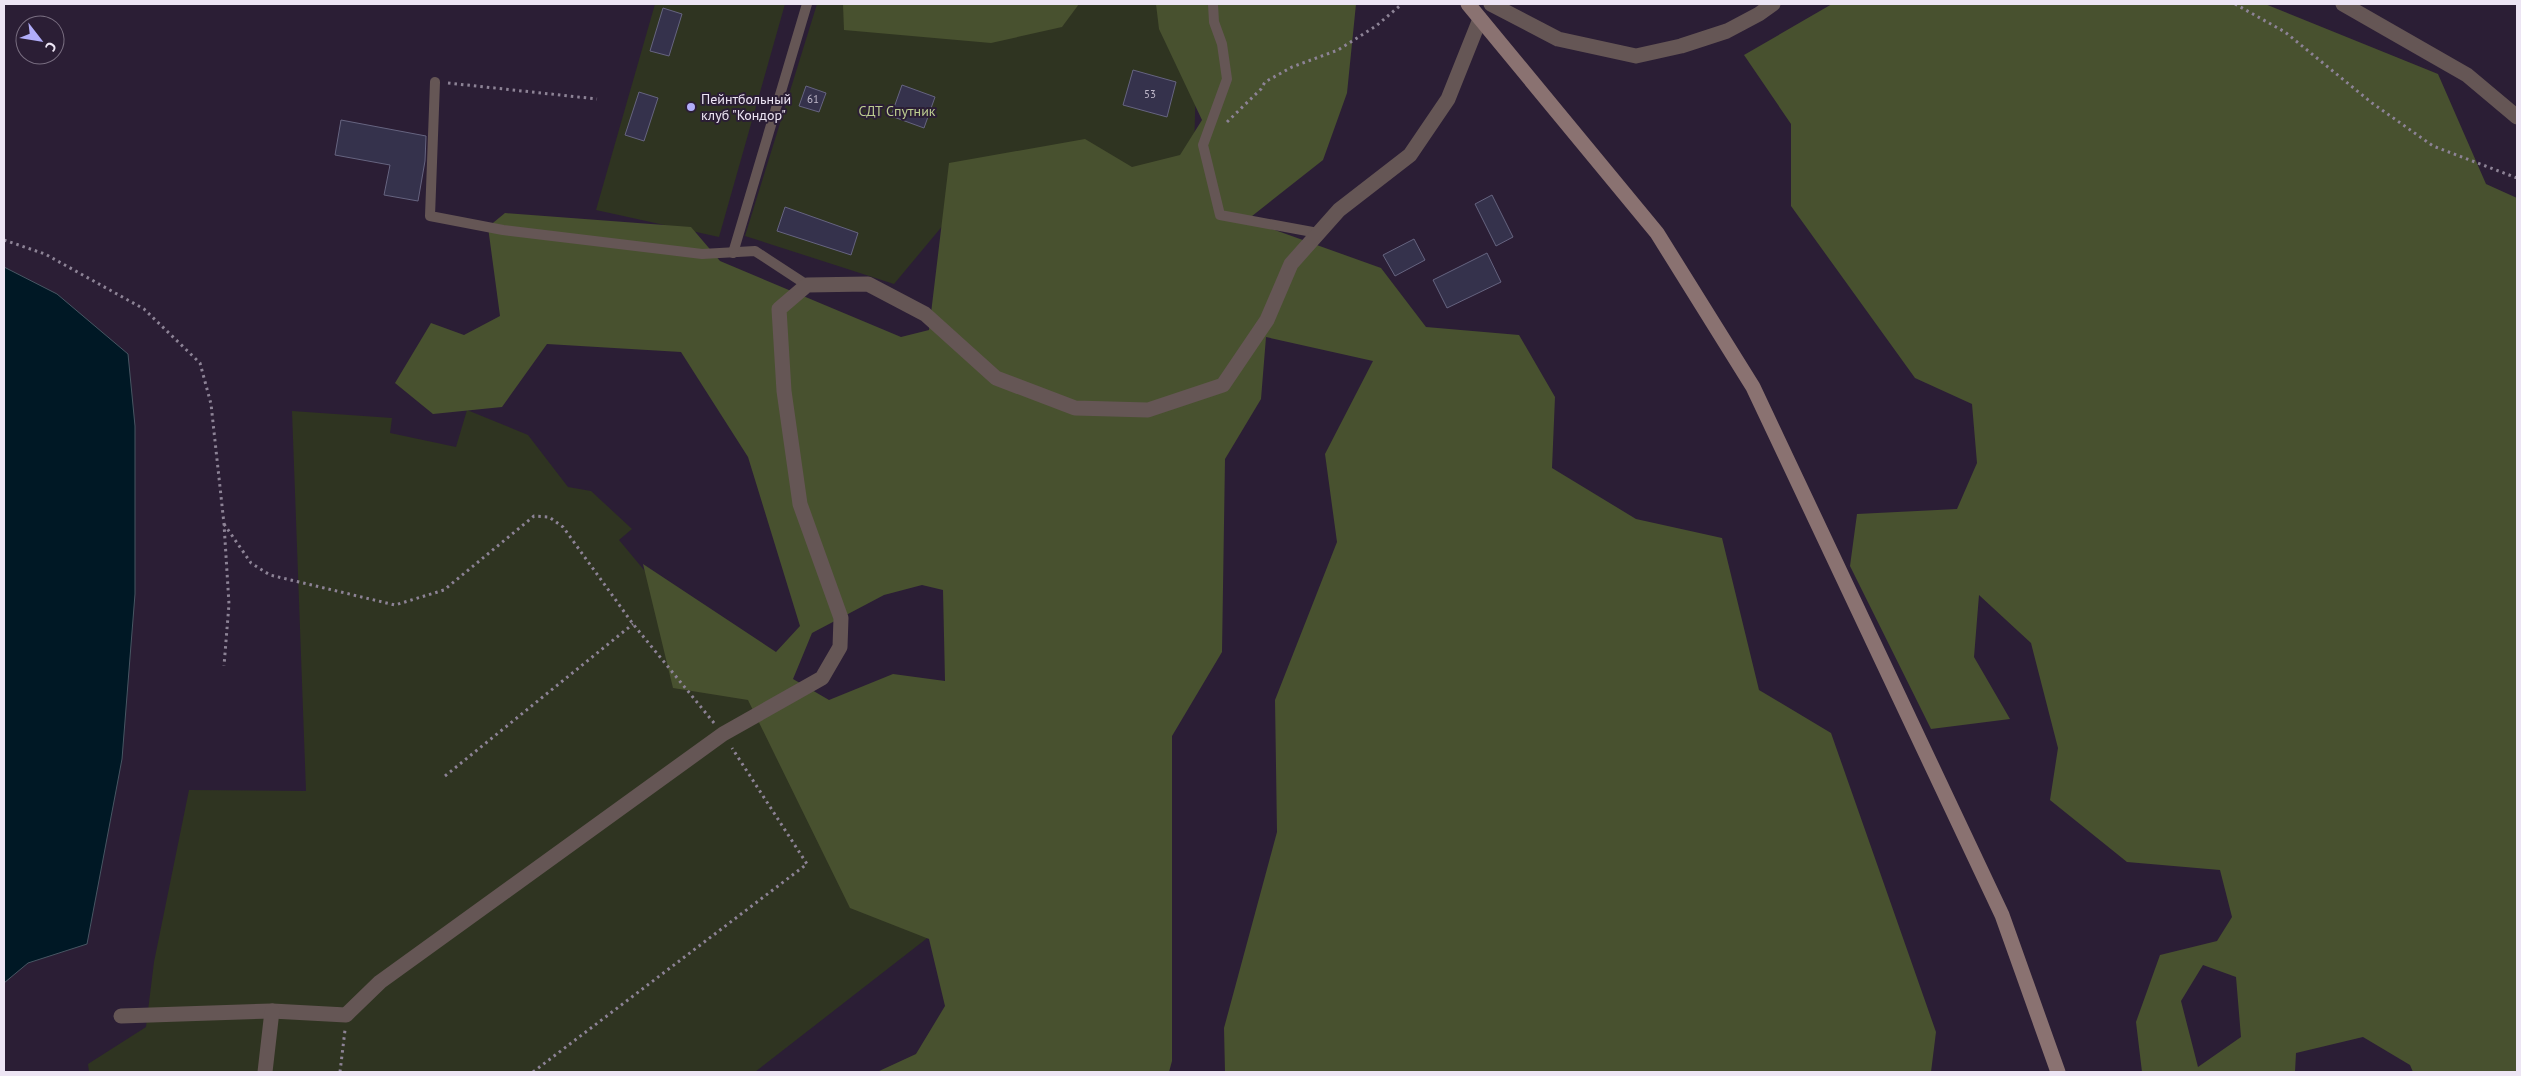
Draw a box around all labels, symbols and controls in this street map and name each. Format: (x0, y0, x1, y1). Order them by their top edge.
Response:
north arrow (15, 15, 65, 65)
text: С (41, 39, 61, 55)
house number: 53 (1144, 87, 1156, 101)
place label: Пейнтбольный клуб "Кондор" (701, 90, 791, 124)
house number: 61 (807, 92, 819, 106)
marker: Пейнтбольный клуб "Кондор" (685, 101, 697, 113)
park label: СДТ Спутник (859, 102, 936, 120)

